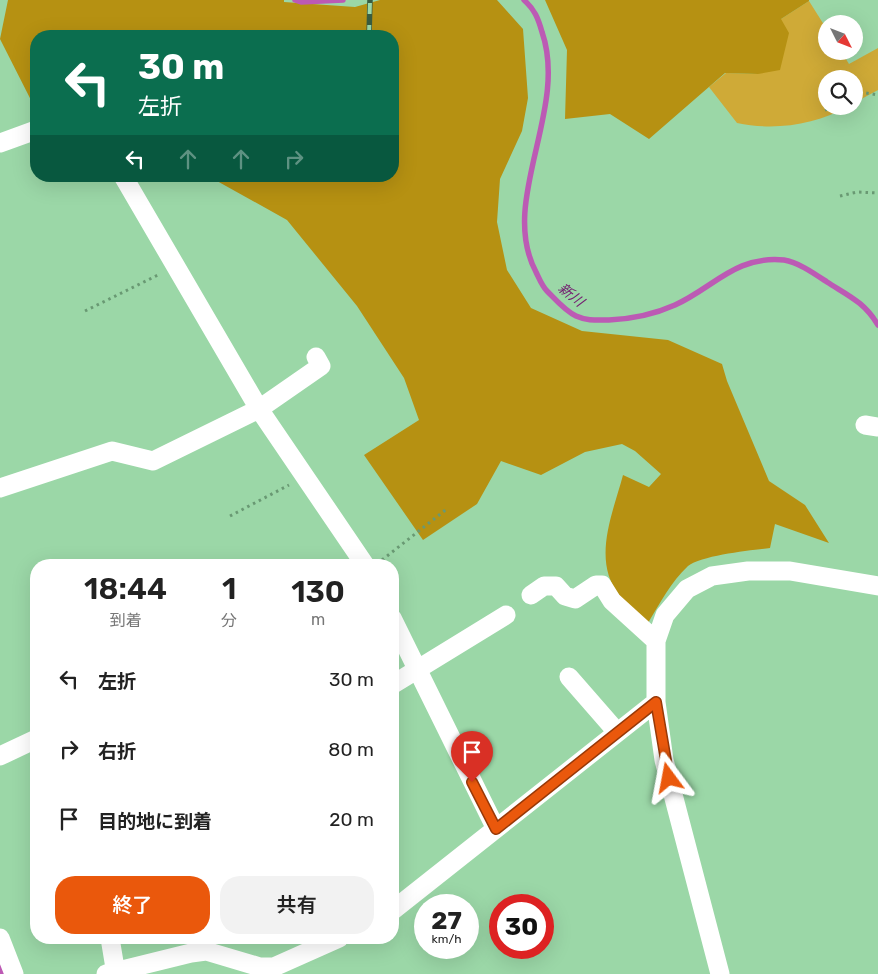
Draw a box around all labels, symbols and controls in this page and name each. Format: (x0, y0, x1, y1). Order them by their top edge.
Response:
north arrow (818, 15, 862, 60)
map controls (818, 15, 863, 115)
text: 30 m (138, 46, 224, 88)
icon: left (55, 50, 120, 115)
button: search (818, 70, 863, 115)
text: 左折 (138, 93, 182, 120)
icon: left (121, 145, 149, 173)
icon: ahead (174, 145, 202, 173)
icon: ahead (227, 145, 255, 173)
icon: right (280, 145, 308, 173)
water label: 新川 (555, 280, 589, 312)
text: 18:44 (84, 571, 167, 607)
text: 1 (222, 571, 236, 607)
text: 130 (291, 574, 345, 610)
text: m (311, 610, 325, 629)
text: 到着 (110, 611, 142, 630)
text: 分 (221, 611, 237, 630)
icon: left (55, 665, 83, 693)
text: 30 m (329, 668, 374, 691)
text: 左折 (98, 670, 136, 693)
pin (451, 731, 493, 782)
icon: right (55, 735, 83, 763)
text: 80 m (328, 738, 374, 761)
icon: arrive (458, 738, 486, 766)
text: 右折 (98, 740, 136, 763)
position arrow (642, 751, 694, 803)
icon: arrive (55, 805, 83, 833)
text: 20 m (329, 808, 374, 831)
text: 目的地に到着 (98, 810, 212, 833)
button: 終了 (55, 876, 210, 934)
button: 共有 (220, 876, 374, 934)
speed limit sign: 30 (489, 894, 554, 959)
text: 27 (431, 906, 462, 935)
text: km/h (432, 932, 461, 946)

